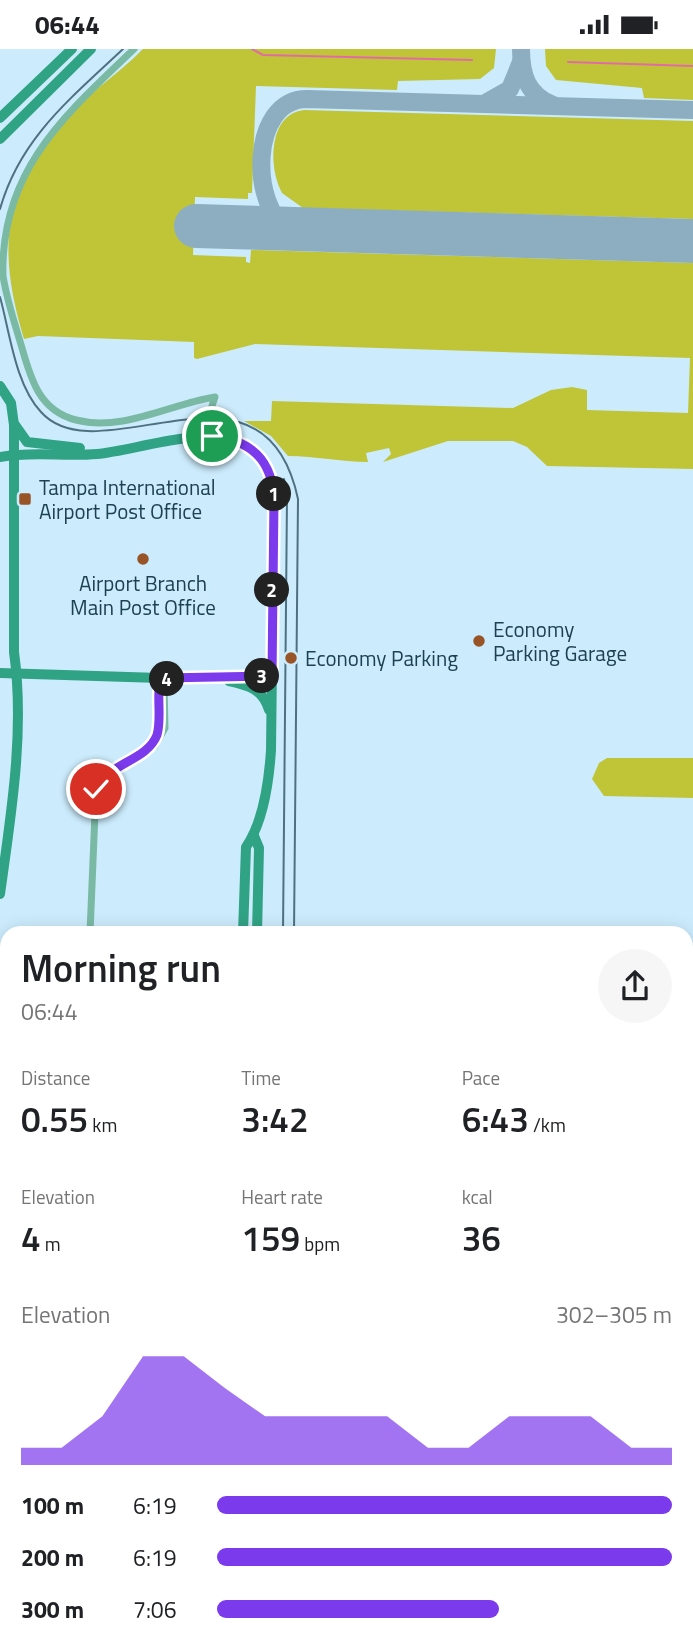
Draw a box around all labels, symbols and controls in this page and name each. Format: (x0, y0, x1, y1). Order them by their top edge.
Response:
text: 06:44 (35, 5, 100, 44)
pin (182, 406, 242, 466)
icon: arrive (193, 417, 231, 455)
place label: Tampa International Airport Post Office (39, 471, 216, 527)
pin: 1 (256, 477, 292, 511)
text: 1 (268, 479, 279, 508)
marker: Tampa International Airport Post Office (17, 491, 33, 507)
marker: Airport Branch Main Post Office (135, 551, 151, 567)
place label: Airport Branch Main Post Office (70, 567, 216, 623)
pin: 2 (254, 573, 290, 607)
text: 2 (266, 575, 277, 604)
place label: Economy Parking Garage (493, 613, 627, 669)
marker: Economy Parking Garage (471, 633, 487, 649)
place label: Economy Parking (305, 642, 458, 674)
marker: Economy Parking (283, 650, 299, 666)
pin: 3 (244, 659, 280, 693)
pin: 4 (150, 661, 184, 697)
text: 3 (256, 661, 267, 690)
text: 4 (161, 664, 172, 693)
pin (66, 759, 126, 819)
icon: check (77, 770, 115, 808)
text: Morning run (21, 939, 221, 997)
button: share (598, 949, 672, 1023)
text: 06:44 (21, 994, 78, 1029)
text: Distance (21, 1063, 90, 1092)
text: Time (241, 1063, 281, 1092)
text: Pace (462, 1063, 500, 1092)
text: 0.55 (21, 1092, 88, 1146)
text: 3:42 (241, 1092, 309, 1146)
text: 6:43 (462, 1092, 529, 1146)
text: km (88, 1110, 117, 1139)
text: /km (529, 1110, 566, 1139)
text: Elevation (21, 1182, 95, 1211)
text: Heart rate (241, 1182, 323, 1211)
text: kcal (462, 1182, 493, 1211)
text: 4 (21, 1211, 41, 1265)
text: 159 (241, 1211, 300, 1265)
text: 36 (462, 1211, 501, 1265)
text: m (41, 1229, 61, 1258)
text: bpm (300, 1229, 340, 1258)
text: Elevation (21, 1297, 110, 1332)
text: 302–305 m (556, 1297, 672, 1332)
text: 100 m (21, 1488, 84, 1523)
text: 6:19 (133, 1488, 177, 1523)
text: 200 m (21, 1540, 84, 1575)
text: 6:19 (133, 1540, 177, 1575)
text: 300 m (21, 1592, 84, 1627)
text: 7:06 (133, 1592, 177, 1627)

